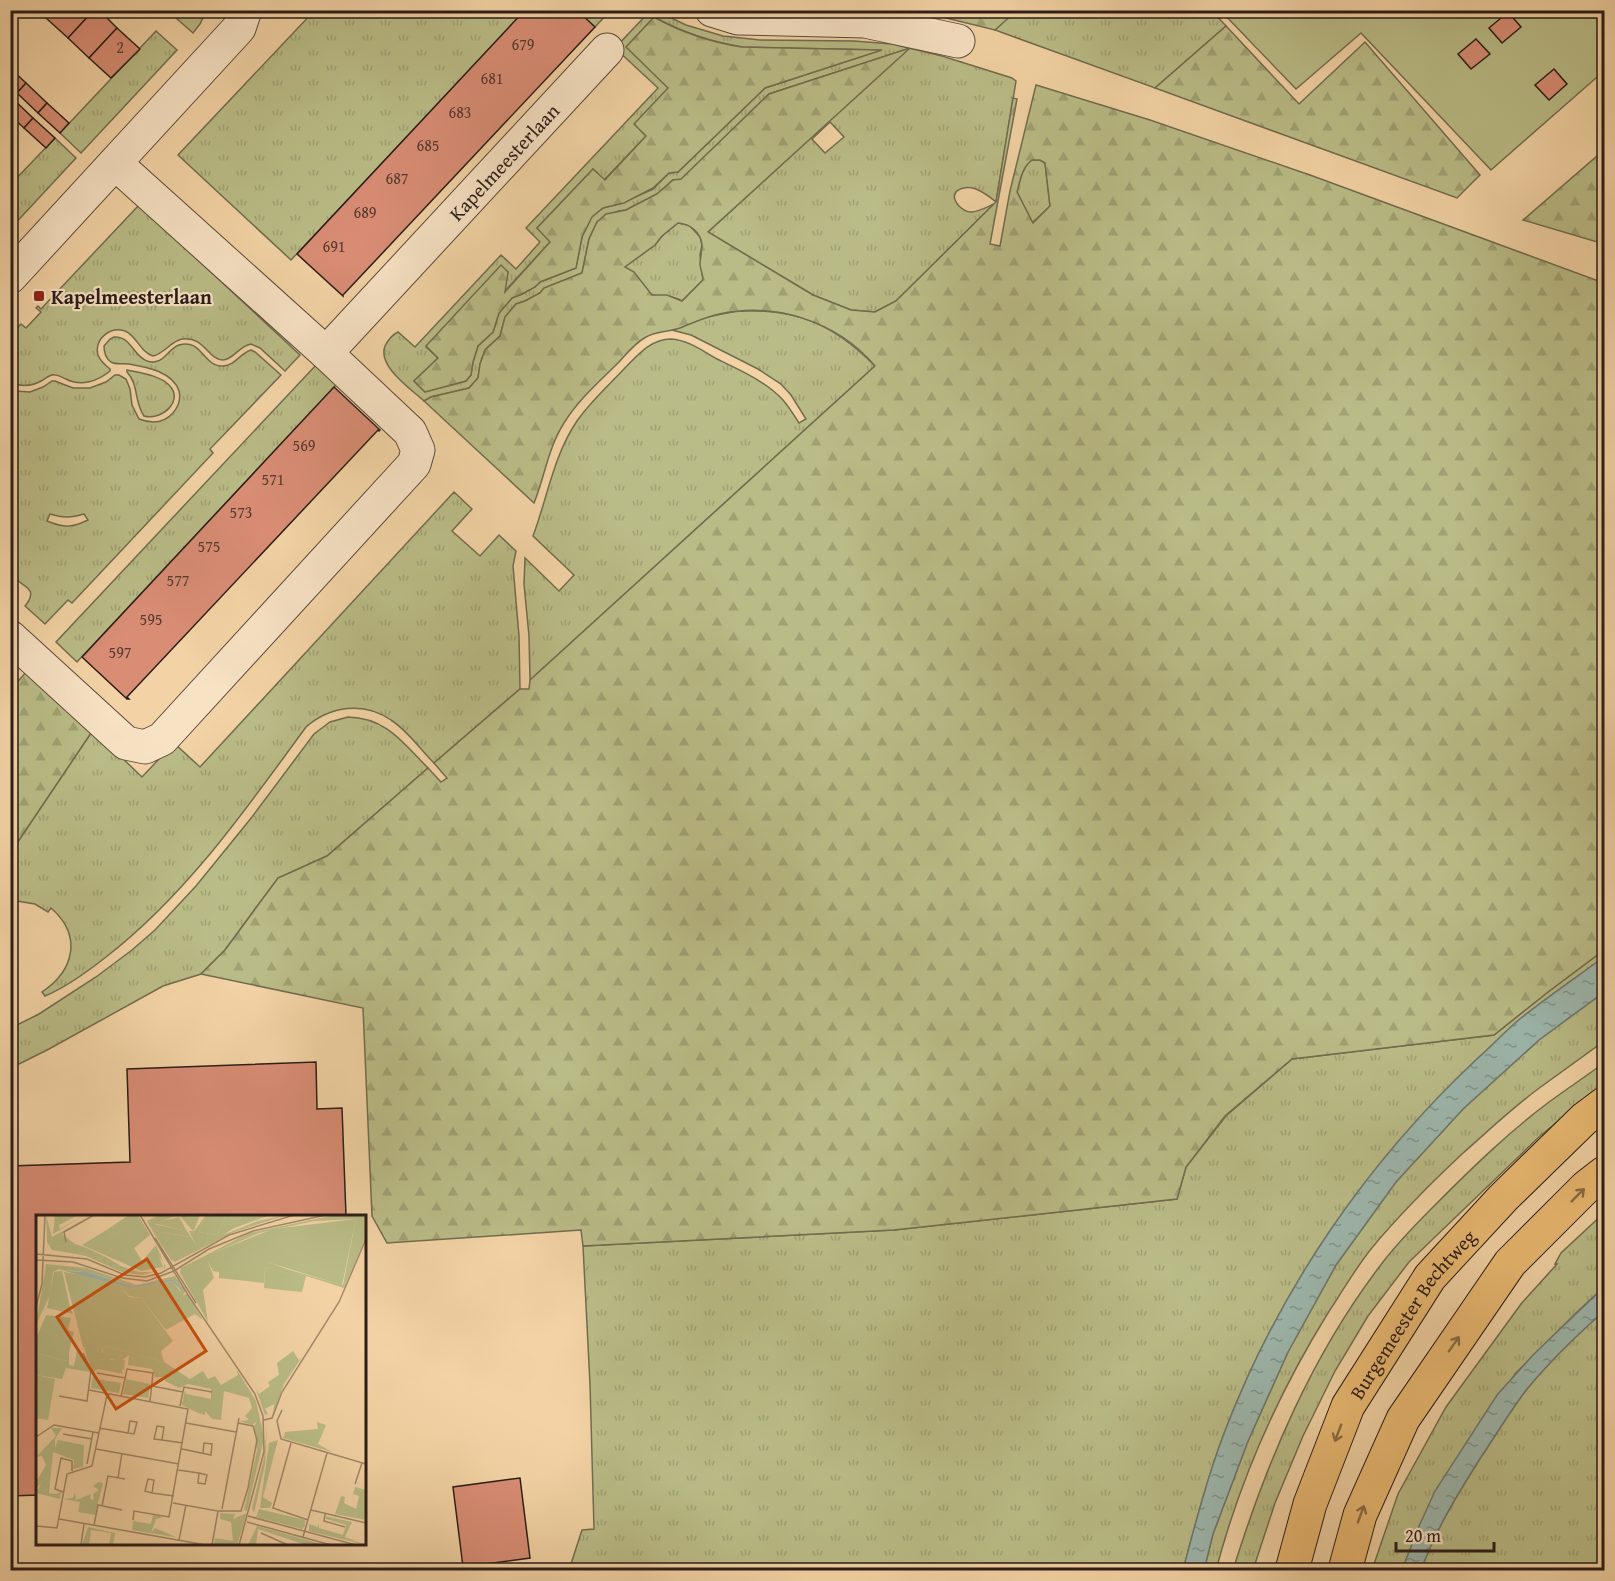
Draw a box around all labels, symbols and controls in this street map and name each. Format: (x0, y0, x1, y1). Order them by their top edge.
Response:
house number: 679 (511, 32, 535, 56)
house number: 2 (116, 35, 124, 59)
house number: 681 (480, 66, 504, 90)
street label: Kapelmeesterlaan (442, 97, 565, 227)
house number: 683 (448, 100, 472, 124)
house number: 685 (416, 133, 440, 157)
house number: 687 (385, 166, 409, 190)
house number: 689 (353, 200, 377, 224)
house number: 691 (322, 234, 346, 258)
place label: Kapelmeesterlaan (51, 282, 212, 311)
marker: Kapelmeesterlaan (32, 289, 46, 303)
house number: 569 (292, 433, 316, 457)
house number: 571 (261, 467, 285, 491)
house number: 573 (229, 500, 253, 524)
house number: 575 (197, 534, 221, 558)
house number: 577 (166, 568, 190, 592)
house number: 595 (139, 607, 163, 631)
house number: 597 (108, 640, 132, 664)
one-way arrow (1571, 1187, 1586, 1202)
inset map (36, 1215, 366, 1545)
street label: Burgemeester Bechtweg (1342, 1222, 1482, 1404)
one-way arrow (1448, 1336, 1461, 1353)
one-way arrow (1331, 1423, 1342, 1442)
one-way arrow (1356, 1505, 1367, 1524)
scale bar (1396, 1515, 1494, 1553)
text: 20 m (1405, 1522, 1441, 1549)

